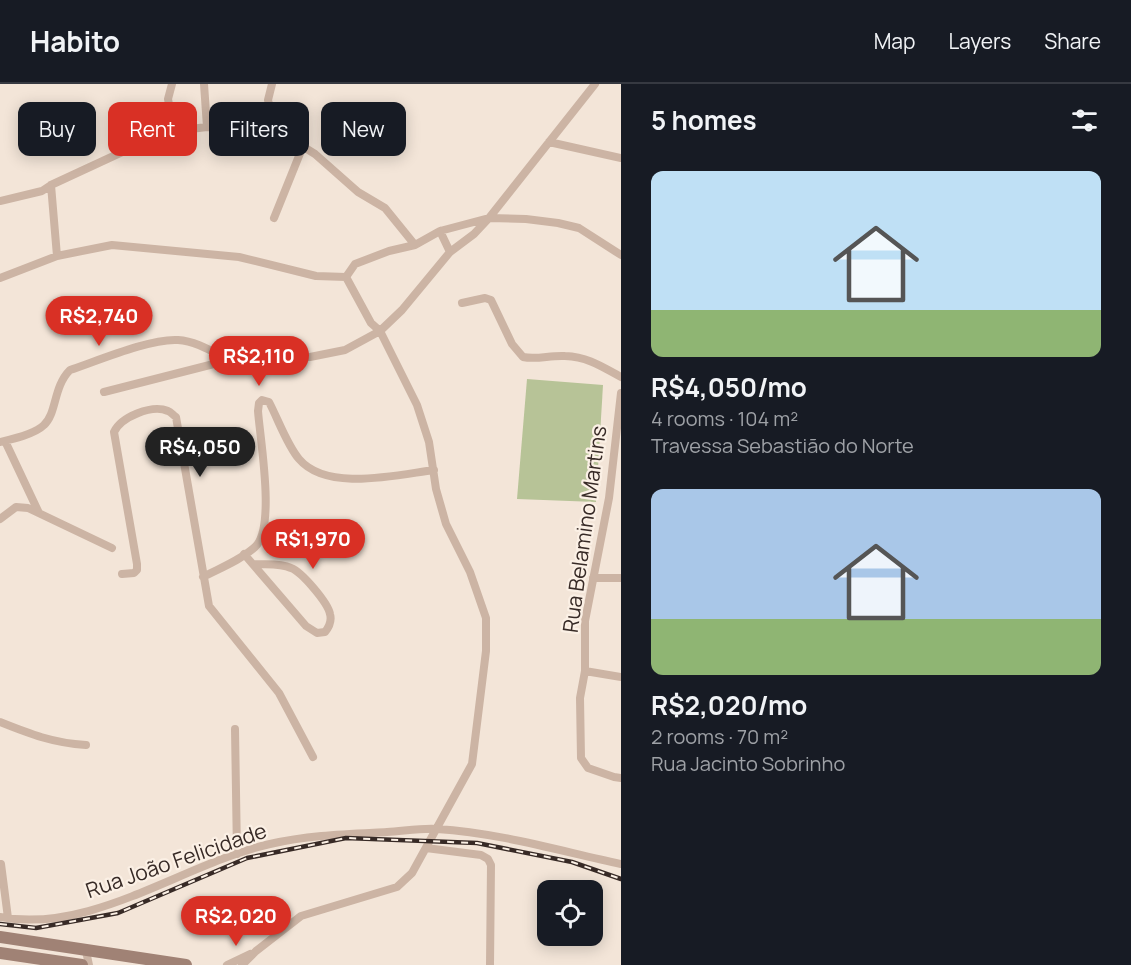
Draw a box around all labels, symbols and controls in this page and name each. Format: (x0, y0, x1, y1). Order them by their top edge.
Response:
text: Habito (30, 22, 120, 60)
text: Map (874, 27, 915, 55)
text: Layers (948, 27, 1011, 55)
text: Share (1044, 27, 1101, 55)
chip: Buy (18, 102, 96, 156)
chip: Rent (108, 102, 197, 156)
chip: Filters (209, 102, 309, 156)
chip: New (321, 102, 406, 156)
text: 5 homes (651, 102, 757, 138)
icon: filters (1068, 104, 1101, 137)
icon: home (822, 210, 930, 318)
pin: R$2,740 (44, 296, 154, 347)
text: R$2,740 (60, 302, 138, 329)
pin: R$2,110 (204, 336, 314, 387)
text: R$2,110 (223, 342, 295, 369)
text: R$4,050/mo (651, 369, 807, 405)
text: 4 rooms · 104 m² (651, 405, 798, 432)
street label: Rua Belamino Martins (556, 424, 612, 634)
pin: R$4,050 (145, 427, 255, 478)
text: Travessa Sebastião do Norte (651, 432, 914, 459)
text: R$4,050 (159, 433, 241, 460)
pin: R$1,970 (258, 519, 368, 570)
text: R$1,970 (275, 525, 351, 552)
icon: home (822, 528, 930, 636)
text: R$2,020/mo (651, 687, 807, 723)
text: 2 rooms · 70 m² (651, 723, 788, 750)
text: Rua Jacinto Sobrinho (651, 750, 845, 777)
street label: Rua João Felicidade (82, 816, 270, 904)
map controls (537, 880, 603, 946)
button: locate (537, 880, 603, 946)
pin: R$2,020 (181, 896, 291, 947)
text: R$2,020 (195, 902, 277, 929)

